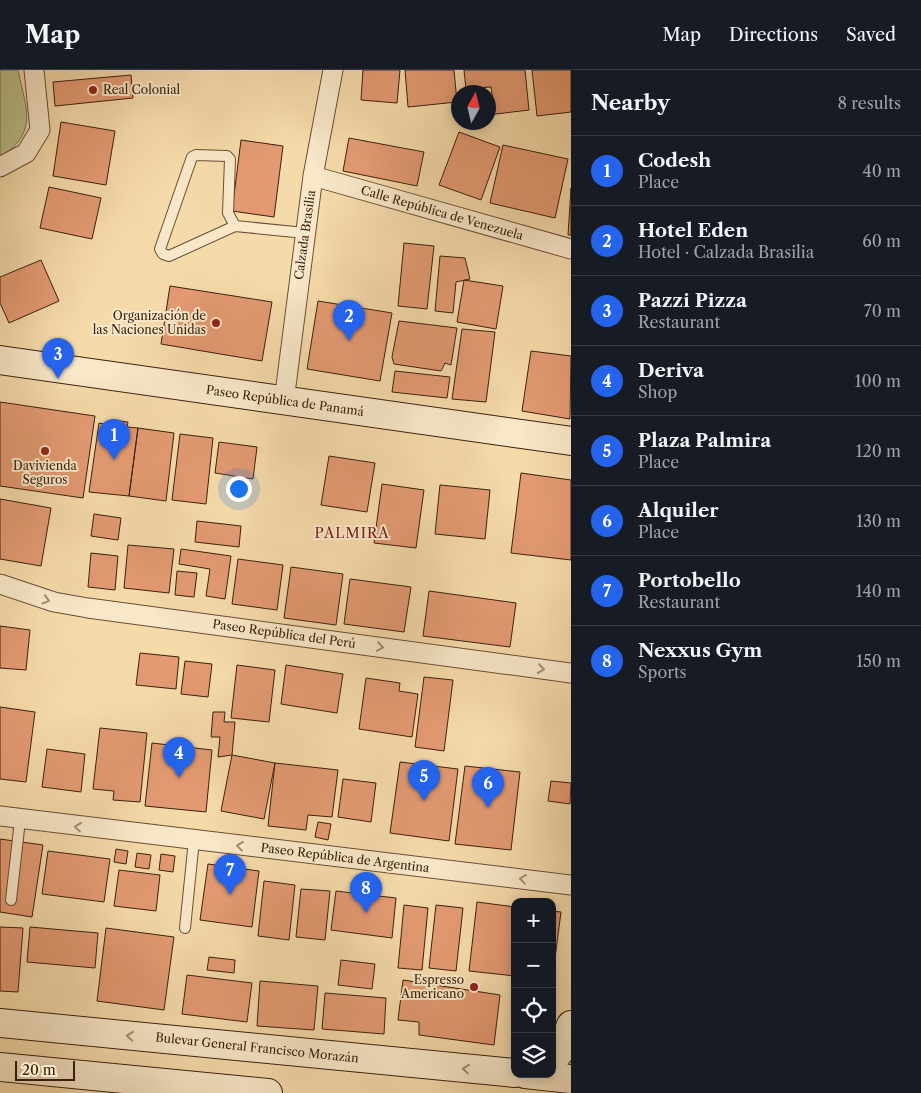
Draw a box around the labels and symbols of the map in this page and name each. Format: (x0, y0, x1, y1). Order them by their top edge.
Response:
place label: Real Colonial (103, 82, 181, 97)
marker: Real Colonial (87, 84, 99, 96)
north arrow (451, 85, 496, 130)
street label: Calle República de Venezuela (359, 182, 526, 243)
street label: Calzada Brasilia (291, 188, 318, 281)
pin: 2 (333, 300, 365, 341)
place label: Organización de las Naciones Unidas (93, 308, 206, 337)
marker: Organización de las Naciones Unidas (210, 317, 222, 329)
pin: 3 (42, 338, 74, 379)
street label: Paseo República de Panamá (205, 382, 366, 419)
pin: 1 (98, 419, 130, 460)
marker: Davivienda Seguros (39, 445, 51, 457)
place label: Davivienda Seguros (13, 458, 78, 487)
your location (226, 476, 252, 502)
district label: PALMIRA (314, 524, 390, 542)
one-way arrow (41, 594, 50, 604)
street label: Paseo República del Perú (212, 616, 357, 651)
one-way arrow (376, 642, 384, 652)
one-way arrow (537, 663, 545, 674)
pin: 4 (163, 737, 195, 778)
pin: 5 (408, 760, 440, 801)
pin: 6 (472, 767, 504, 808)
one-way arrow (74, 822, 82, 833)
street label: Paseo República de Argentina (260, 840, 431, 875)
one-way arrow (235, 841, 243, 852)
pin: 7 (214, 854, 246, 895)
pin: 8 (350, 872, 382, 913)
one-way arrow (518, 874, 526, 885)
place label: Espresso Americano (400, 972, 464, 1001)
marker: Espresso Americano (468, 981, 480, 993)
street label: Bulevar General Francisco Morazán (155, 1029, 360, 1066)
one-way arrow (126, 1030, 134, 1041)
scale bar (15, 1058, 75, 1081)
one-way arrow (462, 1063, 470, 1074)

